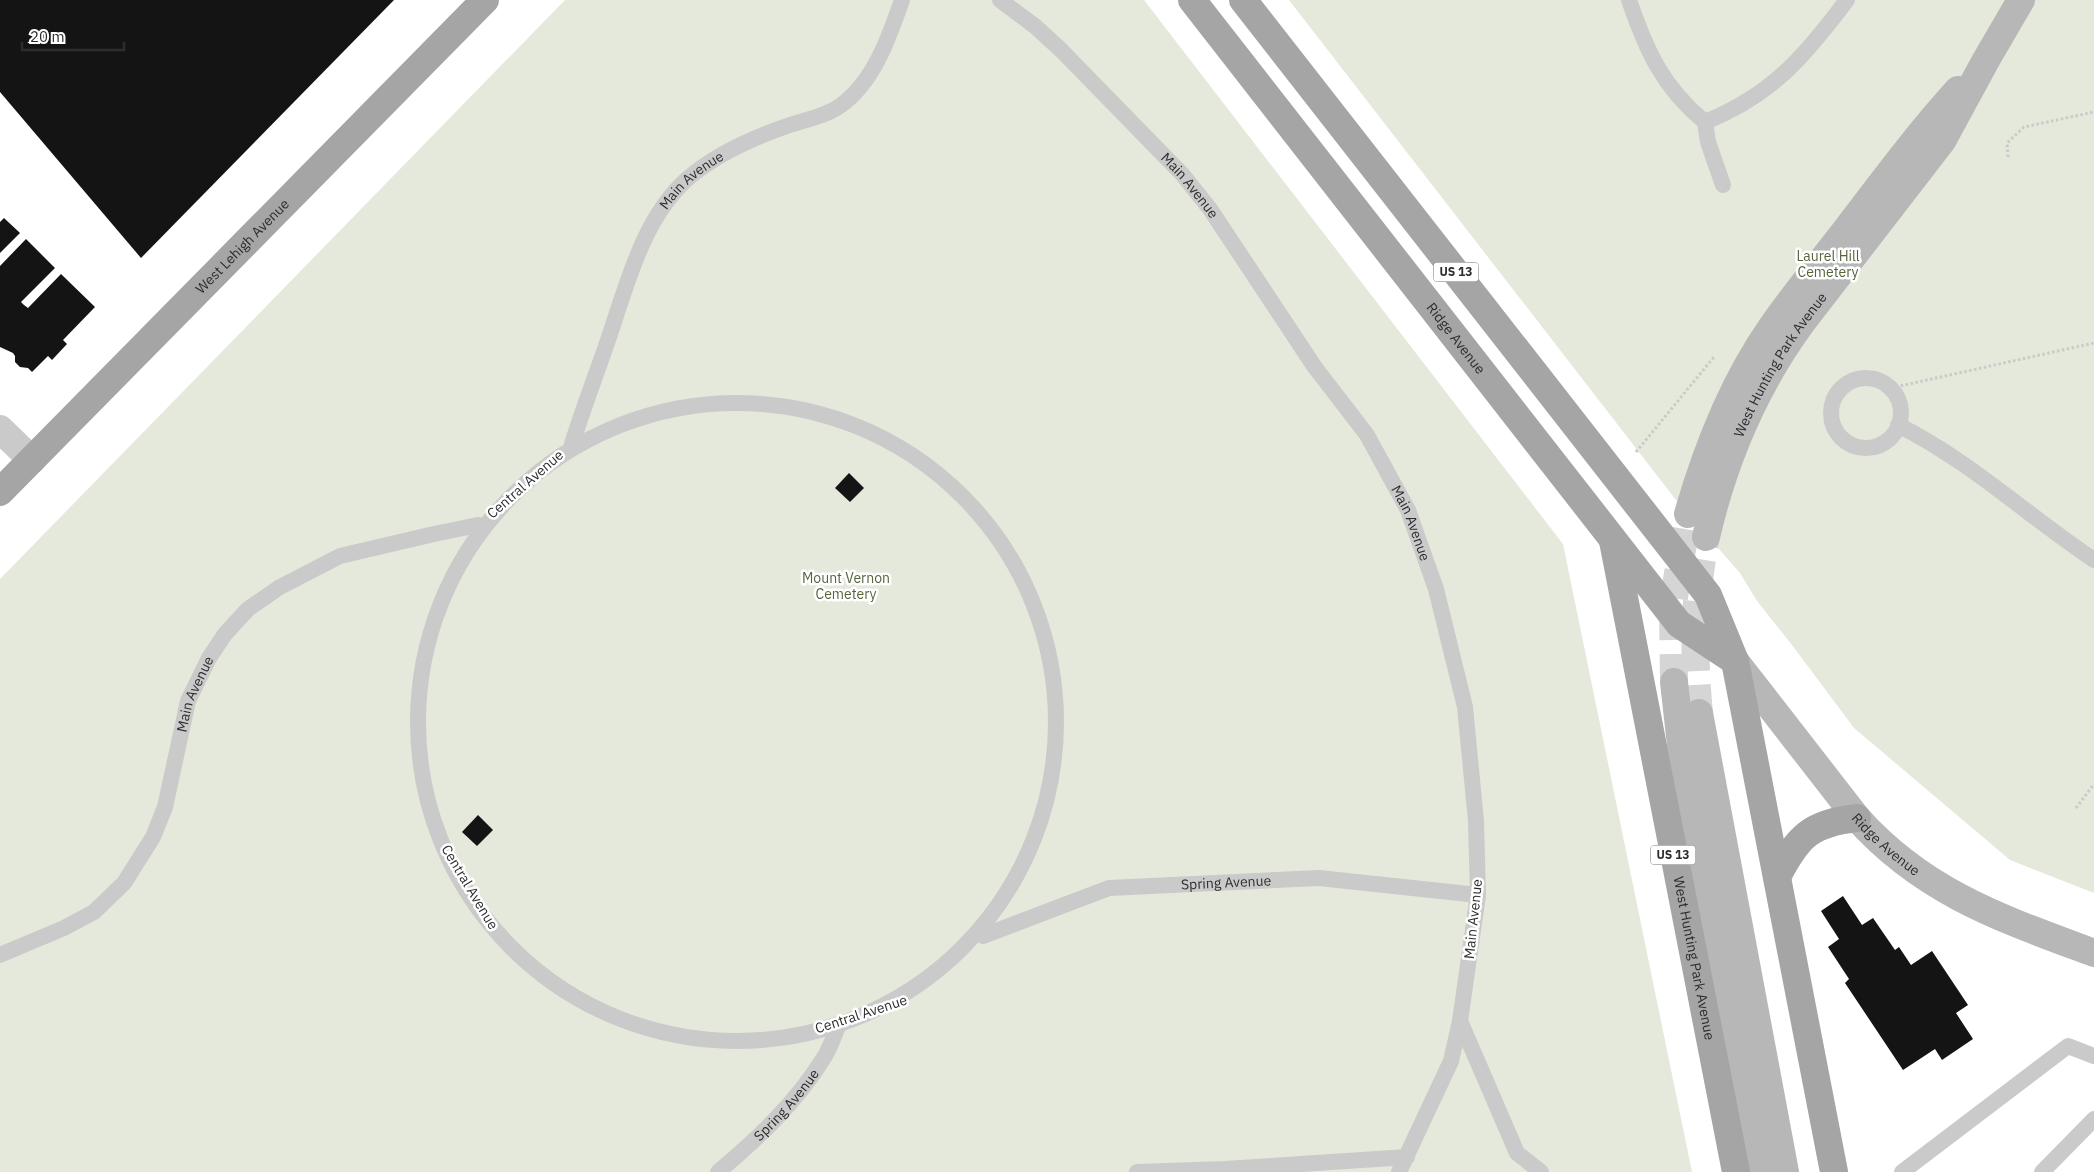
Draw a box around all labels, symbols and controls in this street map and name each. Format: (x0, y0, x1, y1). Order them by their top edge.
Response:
scale bar (22, 20, 125, 52)
text: 20 m (30, 27, 65, 46)
street label: Main Avenue (655, 147, 727, 213)
street label: Main Avenue (1157, 149, 1223, 222)
street label: West Lehigh Avenue (191, 195, 293, 298)
park label: Laurel Hill Cemetery (1796, 247, 1860, 281)
road number: US 13 (1434, 262, 1478, 282)
street label: West Hunting Park Avenue (1730, 289, 1831, 440)
street label: Ridge Avenue (1422, 299, 1490, 378)
street label: Central Avenue (483, 446, 567, 522)
street label: Main Avenue (1387, 482, 1434, 564)
park label: Mount Vernon Cemetery (802, 569, 890, 603)
street label: Main Avenue (173, 653, 218, 734)
street label: Ridge Avenue (1848, 809, 1924, 880)
street label: Central Avenue (438, 841, 503, 933)
road number: US 13 (1650, 846, 1696, 864)
street label: Spring Avenue (1180, 871, 1272, 894)
street label: West Hunting Park Avenue (1670, 875, 1719, 1042)
street label: Main Avenue (1460, 878, 1486, 960)
street label: Central Avenue (813, 991, 910, 1037)
street label: Spring Avenue (750, 1065, 823, 1145)

